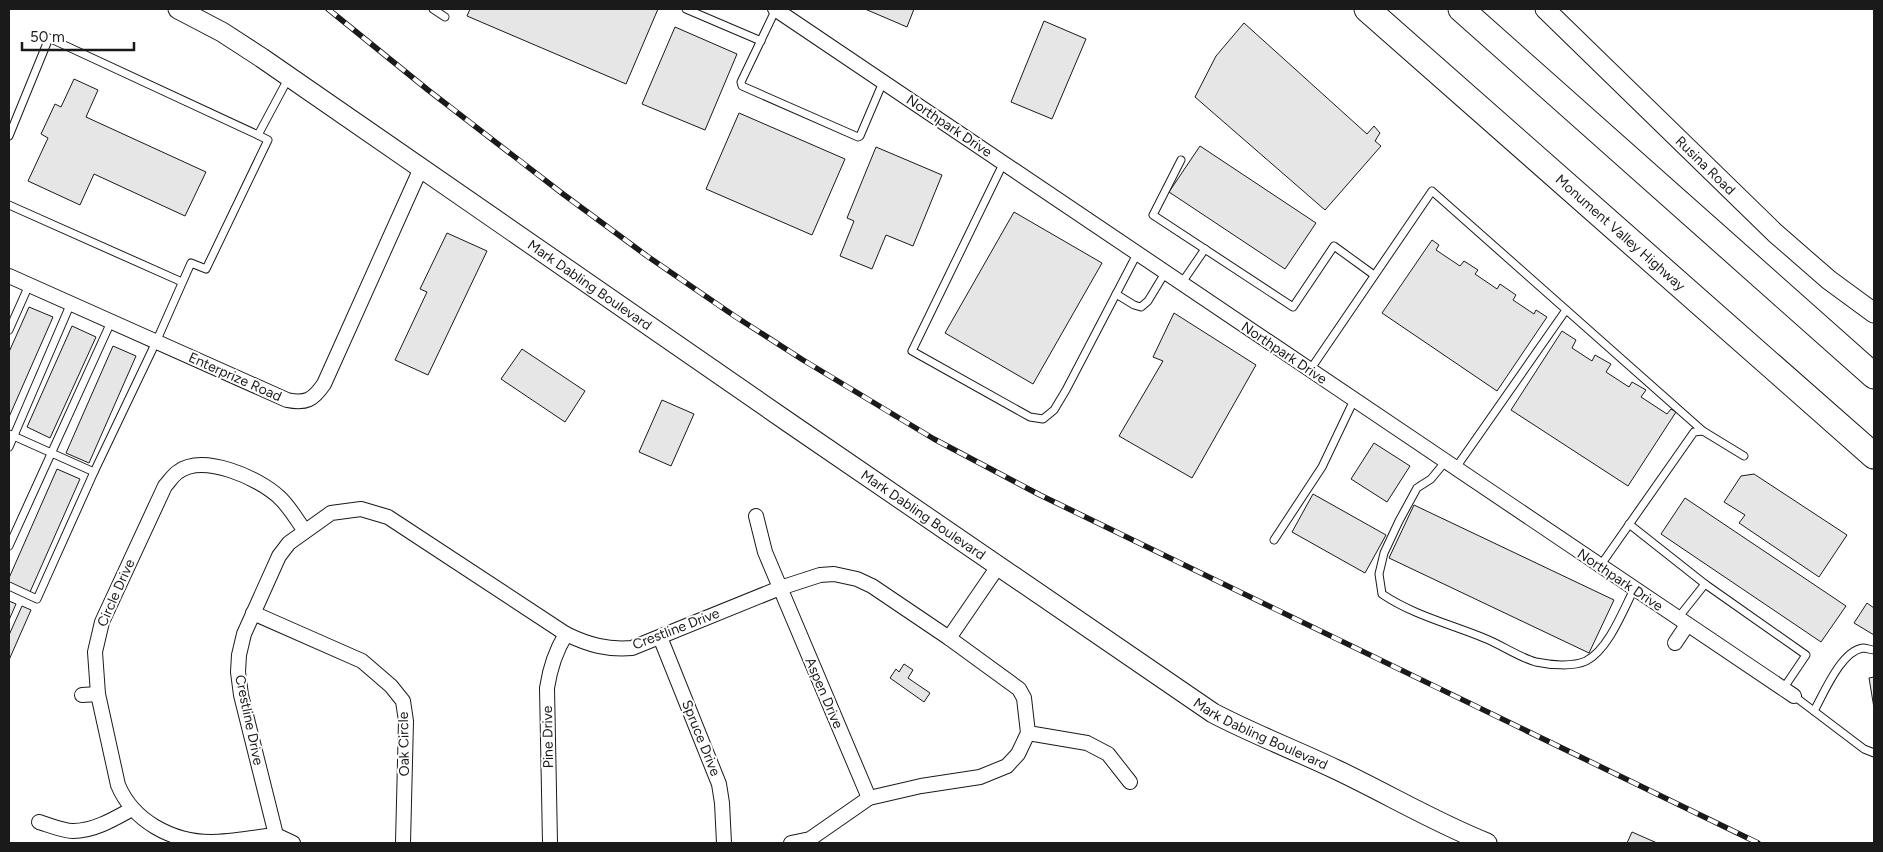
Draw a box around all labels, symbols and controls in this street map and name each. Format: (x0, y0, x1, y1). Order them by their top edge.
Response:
scale bar (22, 20, 135, 52)
text: 50 m (30, 28, 65, 46)
street label: Northpark Drive (903, 91, 995, 161)
street label: Rusina Road (1672, 132, 1739, 198)
street label: Monument Valley Highway (1552, 171, 1689, 295)
street label: Mark Dabling Boulevard (524, 236, 655, 334)
street label: Northpark Drive (1238, 318, 1330, 388)
street label: Enterprize Road (186, 349, 284, 405)
street label: Mark Dabling Boulevard (858, 466, 989, 563)
street label: Northpark Drive (1574, 545, 1666, 615)
street label: Circle Drive (94, 556, 139, 629)
street label: Crestline Drive (630, 604, 722, 653)
street label: Aspen Drive (801, 655, 847, 731)
street label: Crestline Drive (231, 673, 267, 767)
street label: Mark Dabling Boulevard (1190, 694, 1331, 773)
street label: Spruce Drive (678, 698, 724, 779)
street label: Pine Drive (539, 705, 557, 768)
street label: Oak Circle (395, 711, 413, 776)

